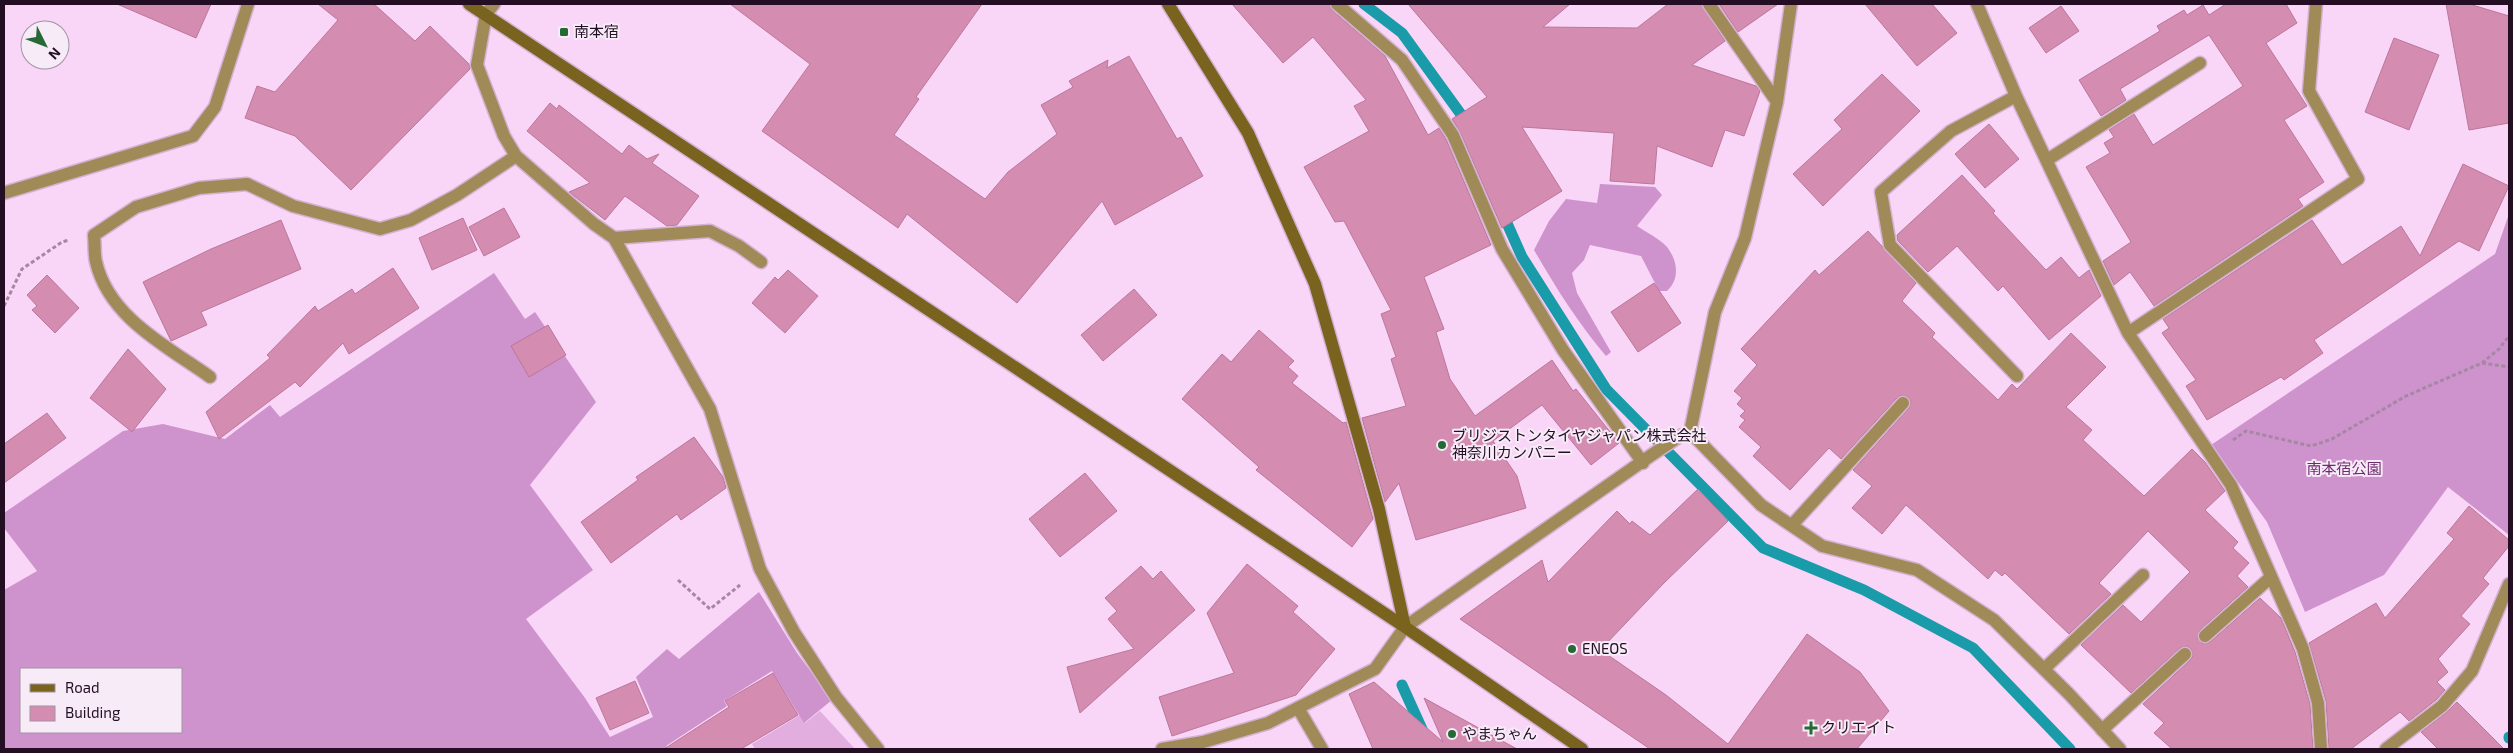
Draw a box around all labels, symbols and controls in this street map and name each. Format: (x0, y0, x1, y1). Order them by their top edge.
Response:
north arrow (20, 20, 70, 70)
place label: 南本宿 (574, 22, 619, 40)
marker: 南本宿 (558, 26, 570, 38)
text: N (45, 45, 65, 63)
place label: ブリジストンタイヤジャパン株式会社 神奈川カンパニー (1452, 426, 1707, 461)
marker: ブリジストンタイヤジャパン株式会社 神奈川カンパニー (1436, 439, 1448, 451)
park label: 南本宿公園 (2306, 459, 2382, 477)
place label: ENEOS (1582, 639, 1628, 657)
marker: ENEOS (1566, 643, 1578, 655)
legend (20, 668, 182, 733)
text: Road (65, 678, 100, 696)
text: Building (65, 703, 121, 721)
place label: クリエイト (1821, 718, 1896, 736)
marker: クリエイト (1805, 722, 1817, 734)
place label: やまちゃん (1462, 724, 1537, 742)
marker: やまちゃん (1446, 728, 1458, 740)

